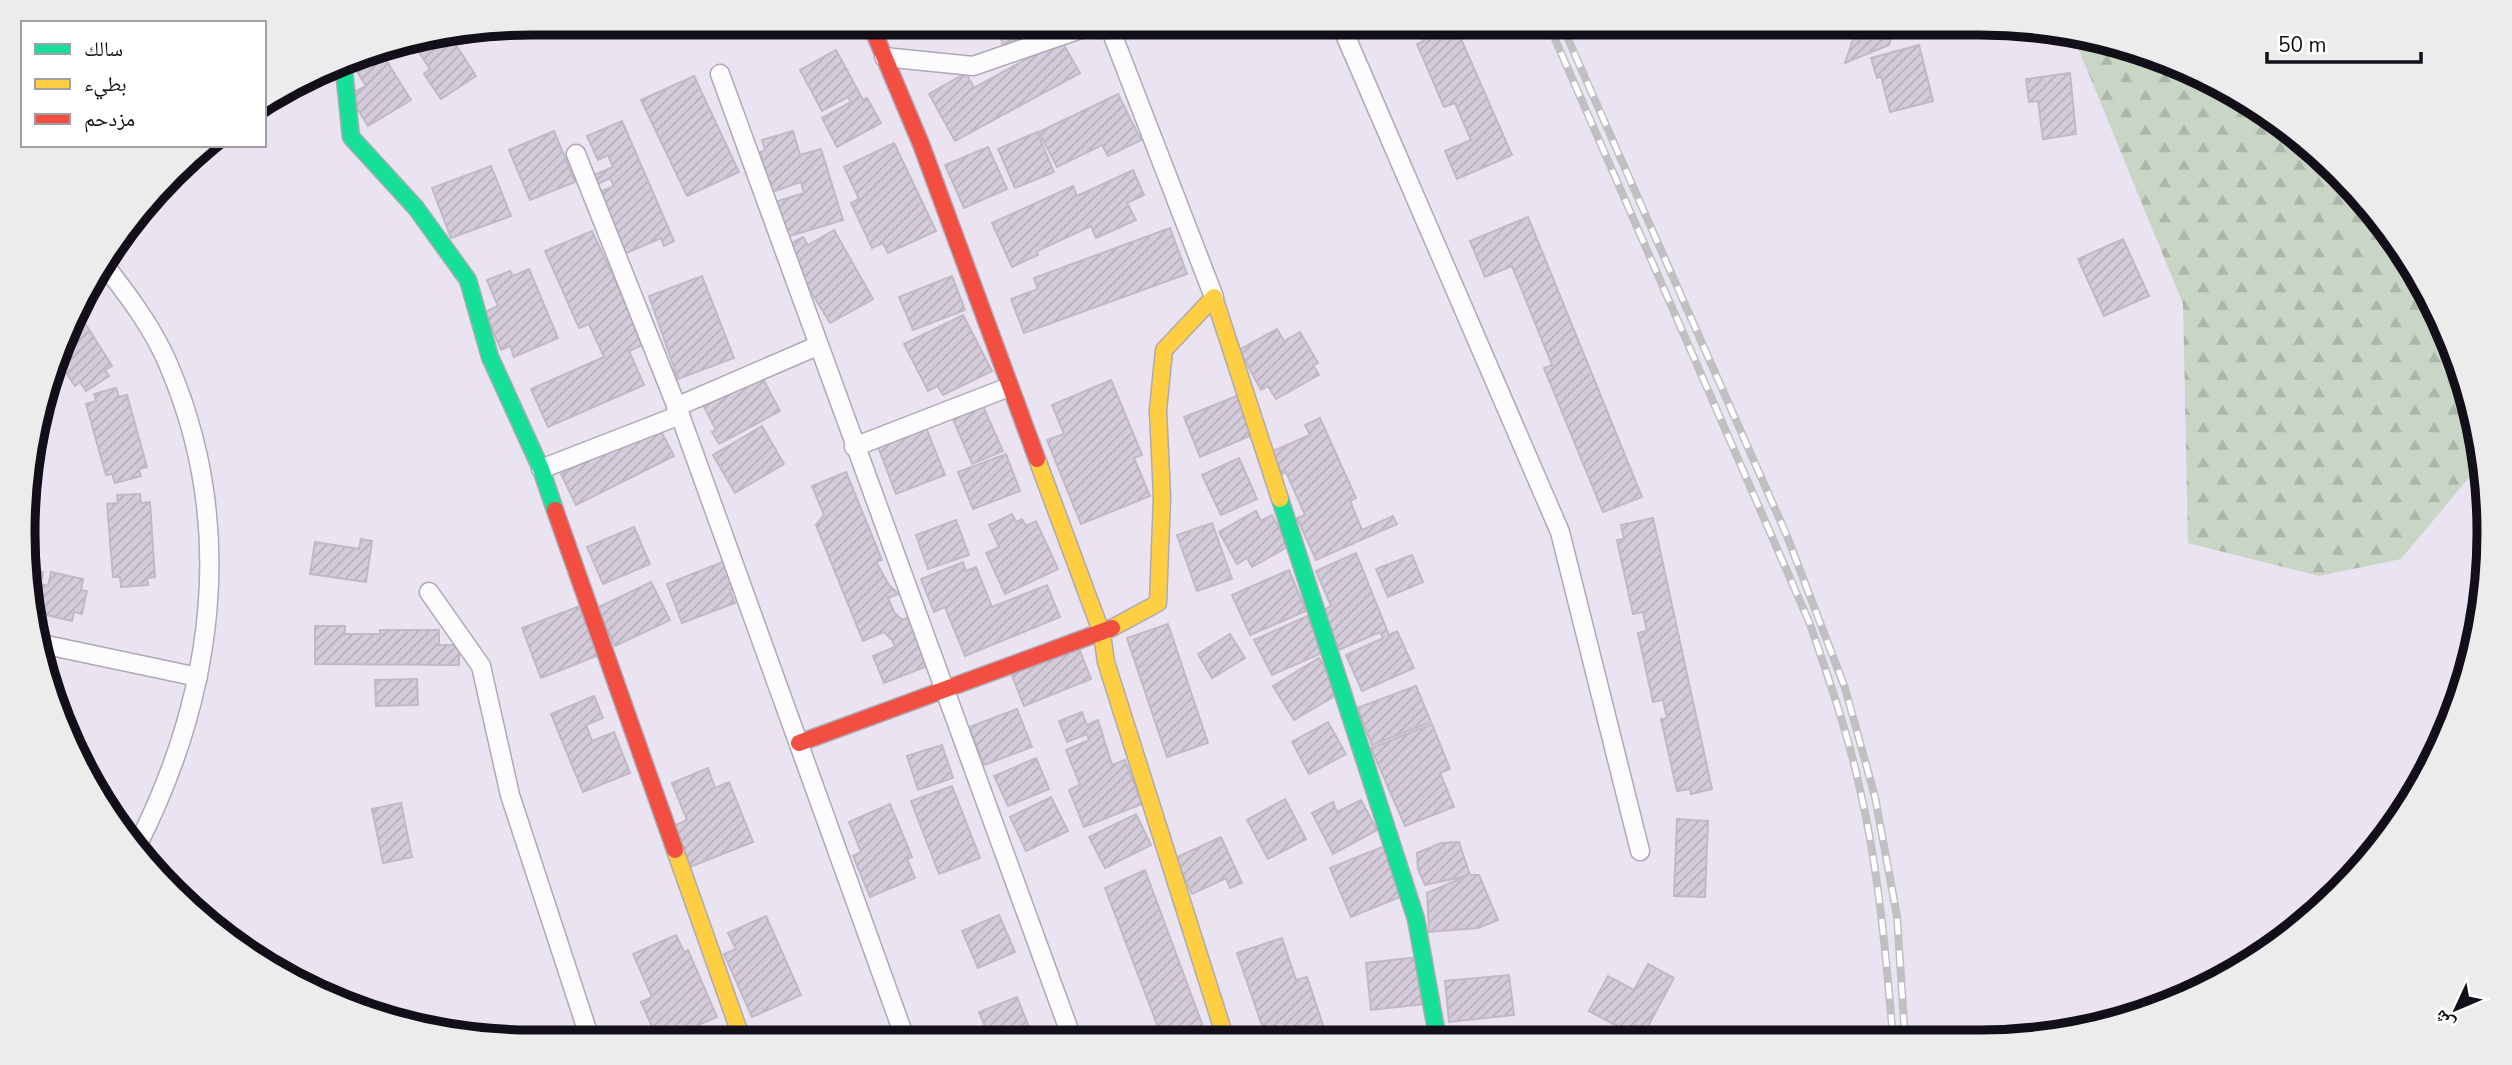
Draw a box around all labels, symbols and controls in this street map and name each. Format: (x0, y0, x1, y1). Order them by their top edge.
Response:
legend (21, 21, 266, 147)
scale bar (2267, 21, 2421, 65)
text: 50 m (2278, 31, 2327, 59)
text: سالك (84, 35, 123, 63)
text: بطيء (84, 70, 127, 100)
text: مزدحم (84, 105, 135, 133)
north arrow (2421, 974, 2491, 1044)
text: ش (2428, 1004, 2461, 1036)

